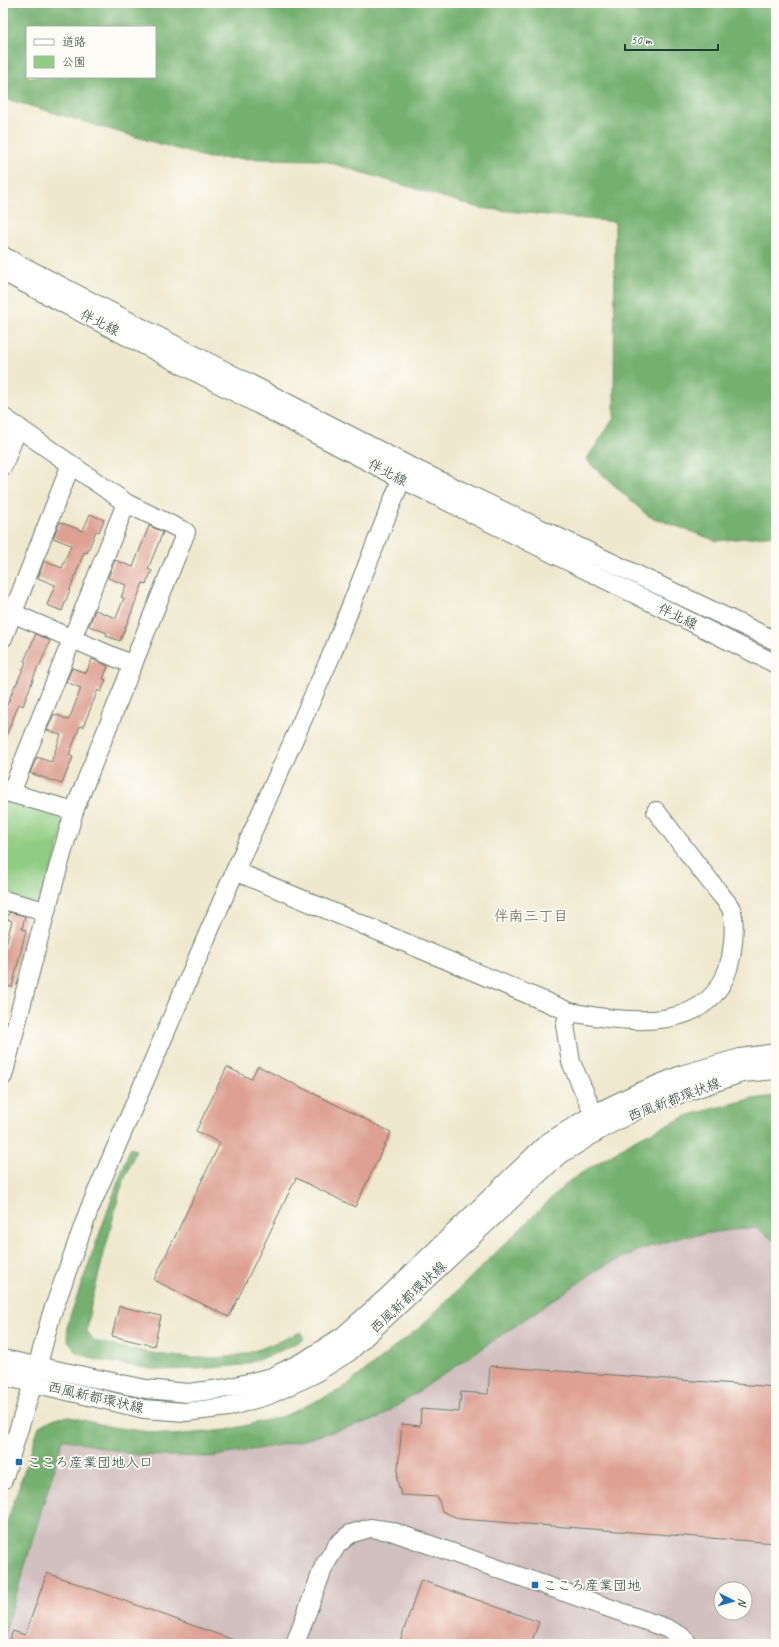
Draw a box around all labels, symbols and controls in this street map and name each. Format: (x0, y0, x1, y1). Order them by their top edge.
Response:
legend (26, 26, 156, 78)
scale bar (625, 26, 718, 52)
text: 50 m (631, 32, 653, 48)
text: 道路 (62, 34, 86, 50)
text: 公園 (62, 54, 86, 70)
street label: 伴北線 (77, 305, 122, 340)
street label: 伴北線 (365, 455, 410, 490)
street label: 伴北線 (655, 600, 700, 633)
district label: 伴南三丁目 (493, 907, 569, 926)
street label: 西風新都環状線 (625, 1074, 723, 1125)
street label: 西風新都環状線 (367, 1258, 450, 1337)
street label: 西風新都環状線 (46, 1378, 146, 1417)
place label: こころ産業団地入口 (27, 1454, 153, 1471)
marker: こころ産業団地入口 (14, 1457, 24, 1467)
place label: こころ産業団地 (543, 1577, 641, 1594)
marker: こころ産業団地 (530, 1580, 540, 1590)
north arrow (713, 1581, 753, 1621)
text: N (735, 1598, 750, 1608)

